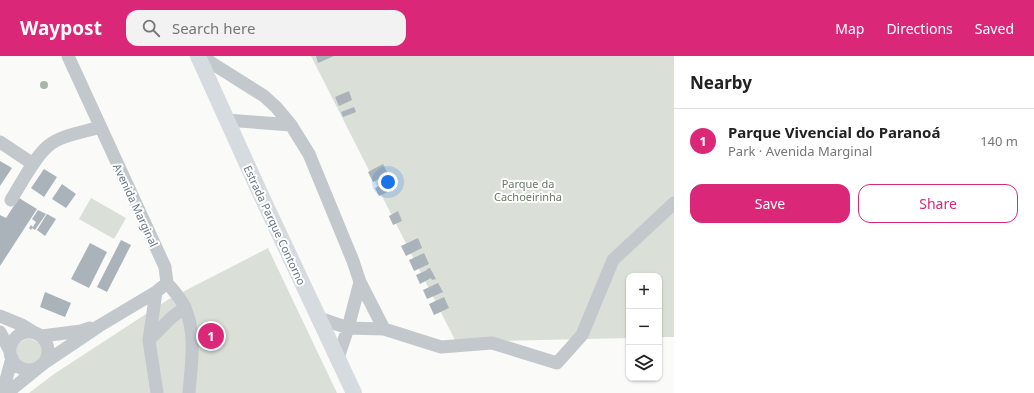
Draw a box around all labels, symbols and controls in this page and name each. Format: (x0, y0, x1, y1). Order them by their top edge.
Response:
search box (126, 10, 406, 46)
text: Waypost (20, 15, 102, 41)
icon: search (140, 17, 162, 39)
text: Search here (172, 18, 255, 38)
text: Map (835, 19, 864, 38)
text: Directions (886, 19, 953, 38)
text: Saved (975, 19, 1014, 38)
text: Nearby (690, 71, 752, 94)
text: Parque Vivencial do Paranoá (728, 122, 940, 142)
text: 1 (699, 132, 707, 150)
text: 140 m (980, 132, 1018, 150)
text: Park · Avenida Marginal (728, 142, 872, 160)
street label: Avenida Marginal (110, 161, 162, 249)
street label: Estrada Parque Contorno (241, 163, 310, 288)
your location (378, 172, 398, 192)
park label: Parque da Cachoeirinha (494, 176, 562, 204)
button: Save (690, 184, 850, 223)
button: Share (858, 184, 1018, 223)
map controls (626, 273, 662, 381)
button: + (626, 273, 662, 309)
button: − (626, 309, 662, 345)
pin: 1 (198, 321, 224, 351)
button: layers (626, 345, 662, 381)

